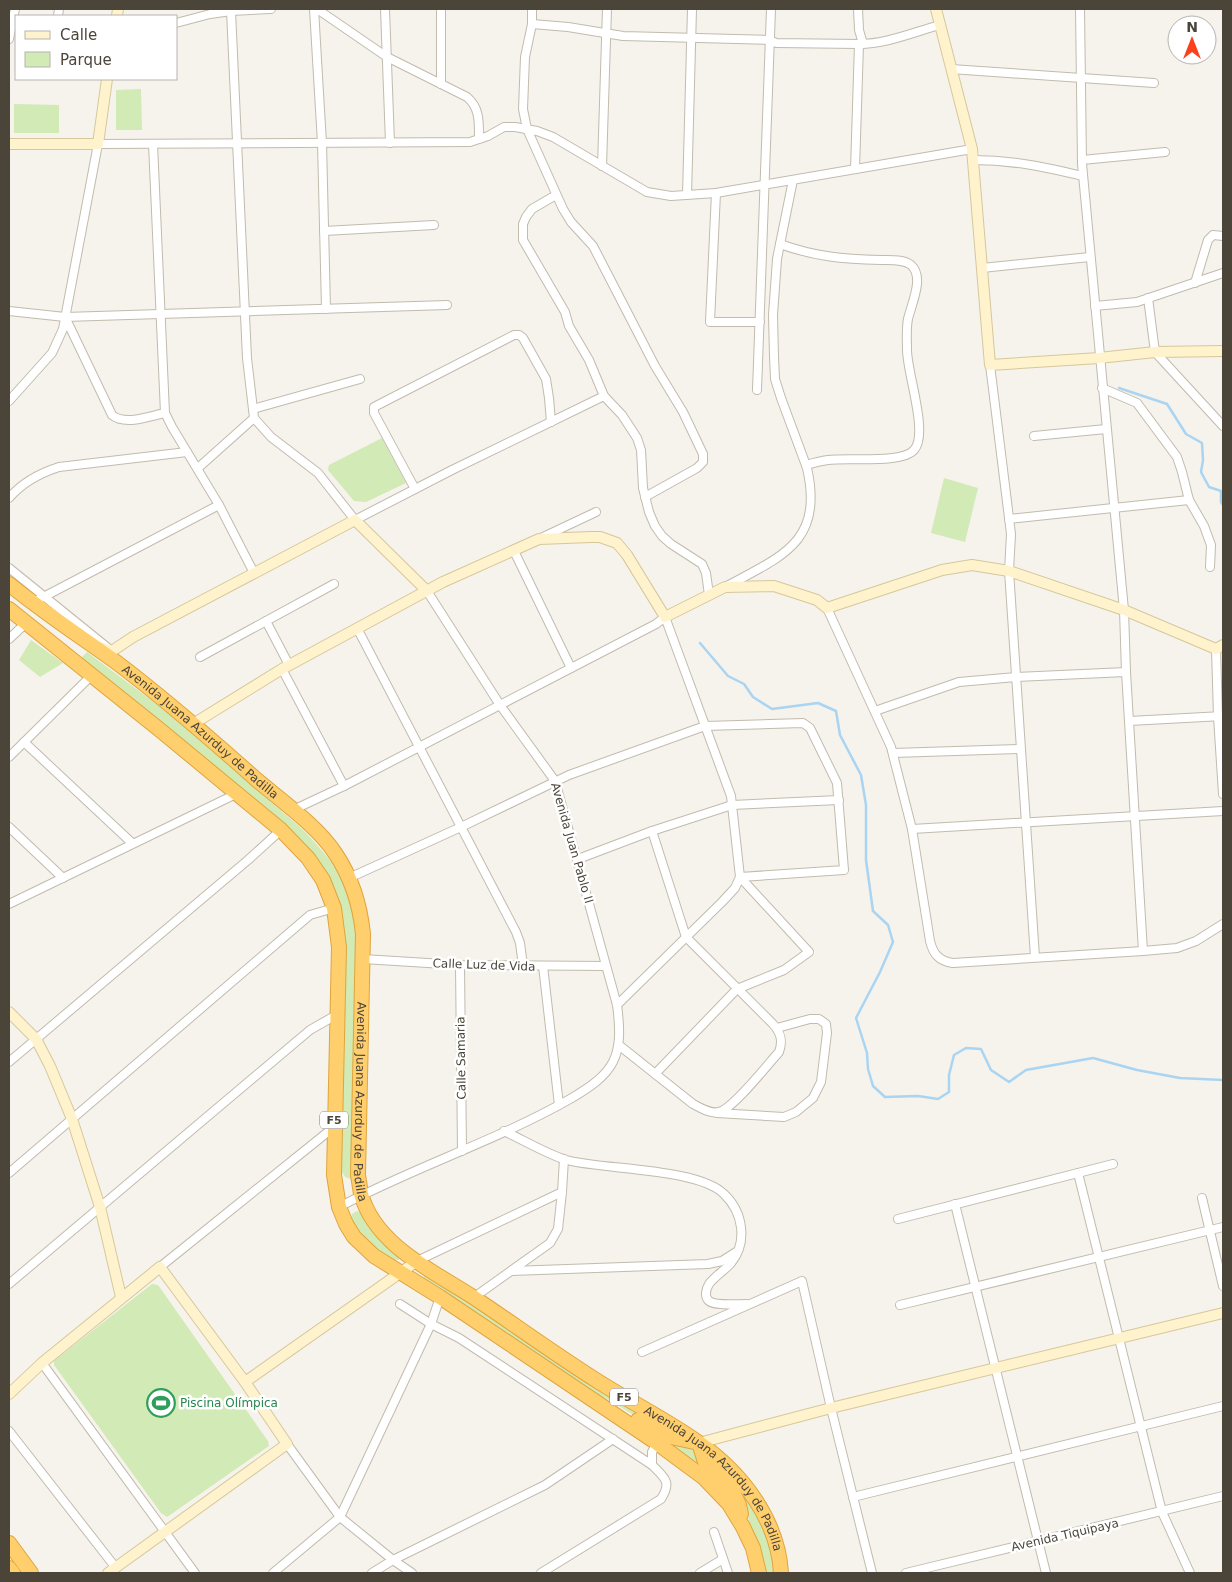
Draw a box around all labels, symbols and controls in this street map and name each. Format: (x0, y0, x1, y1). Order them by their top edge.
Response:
legend (15, 15, 178, 80)
north arrow (1167, 15, 1217, 65)
text: N (1186, 19, 1198, 35)
text: Calle (60, 26, 97, 44)
text: Parque (60, 51, 112, 69)
street label: Avenida Juana Azurduy de Padilla (119, 662, 281, 802)
street label: Avenida Juan Pablo II (548, 781, 596, 905)
street label: Calle Luz de Vida (432, 956, 536, 974)
street label: Avenida Juana Azurduy de Padilla (351, 1002, 370, 1203)
street label: Calle Samaria (453, 1016, 469, 1100)
road number: F5 (320, 1112, 348, 1128)
sports icon: Piscina Olímpica (146, 1388, 176, 1418)
road number: F5 (610, 1388, 638, 1405)
place label: Piscina Olímpica (180, 1396, 278, 1410)
street label: Avenida Juana Azurduy de Padilla (642, 1403, 785, 1553)
street label: Avenida Tiquipaya (1010, 1516, 1120, 1554)

